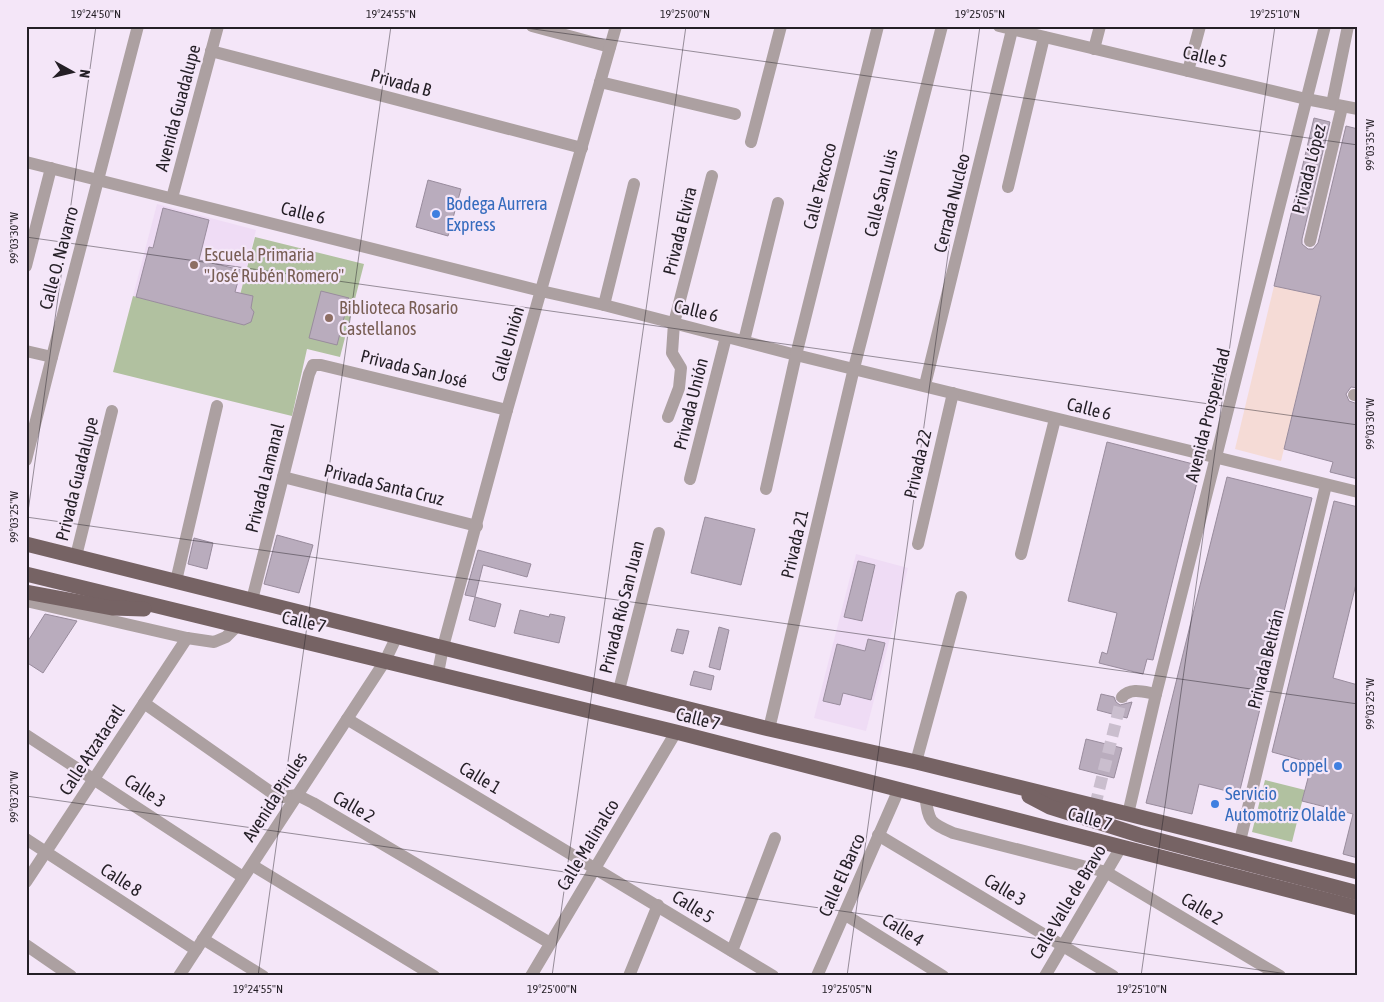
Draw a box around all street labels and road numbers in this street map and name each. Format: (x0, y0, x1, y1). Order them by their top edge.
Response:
street label: Calle 5 (1181, 41, 1229, 72)
street label: Avenida Guadalupe (151, 42, 205, 173)
street label: Privada B (369, 64, 434, 101)
street label: Privada López (1287, 121, 1330, 216)
street label: Calle Texcoco (799, 140, 840, 231)
street label: Calle San Luis (859, 147, 902, 239)
street label: Cerrada Nucleo (929, 151, 974, 255)
street label: Privada Elvira (658, 184, 701, 277)
street label: Calle 6 (279, 197, 327, 228)
street label: Calle O. Navarro (35, 204, 82, 312)
street label: Calle 6 (672, 295, 720, 326)
street label: Calle Unión (487, 304, 528, 384)
street label: Privada San José (359, 345, 470, 392)
street label: Avenida Prosperidad (1181, 346, 1234, 484)
street label: Privada Unión (669, 356, 712, 452)
street label: Calle 6 (1065, 393, 1113, 424)
street label: Privada Guadalupe (51, 415, 102, 543)
street label: Privada Lamanal (241, 421, 288, 535)
street label: Privada 22 (899, 427, 936, 500)
street label: Privada Santa Cruz (322, 460, 447, 510)
street label: Privada 21 (776, 507, 813, 580)
street label: Privada Río San Juan (595, 538, 648, 675)
street label: Calle 7 (280, 606, 328, 637)
street label: Privada Beltrán (1243, 607, 1288, 711)
street label: Calle Atzatacatl (54, 700, 129, 799)
street label: Calle 7 (674, 703, 722, 734)
street label: Avenida Pirules (238, 748, 311, 845)
street label: Calle 1 (456, 757, 505, 798)
street label: Calle 3 (121, 770, 170, 812)
street label: Calle 2 (330, 786, 379, 827)
street label: Calle Malinalco (552, 795, 623, 894)
street label: Calle 7 (1066, 803, 1115, 834)
street label: Calle El Barco (814, 830, 869, 920)
street label: Calle Valle de Bravo (1025, 841, 1110, 963)
street label: Calle 8 (97, 859, 146, 901)
street label: Calle 3 (981, 869, 1030, 910)
street label: Calle 5 (669, 886, 718, 927)
street label: Calle 2 (1178, 888, 1227, 929)
street label: Calle 4 (879, 909, 928, 950)

